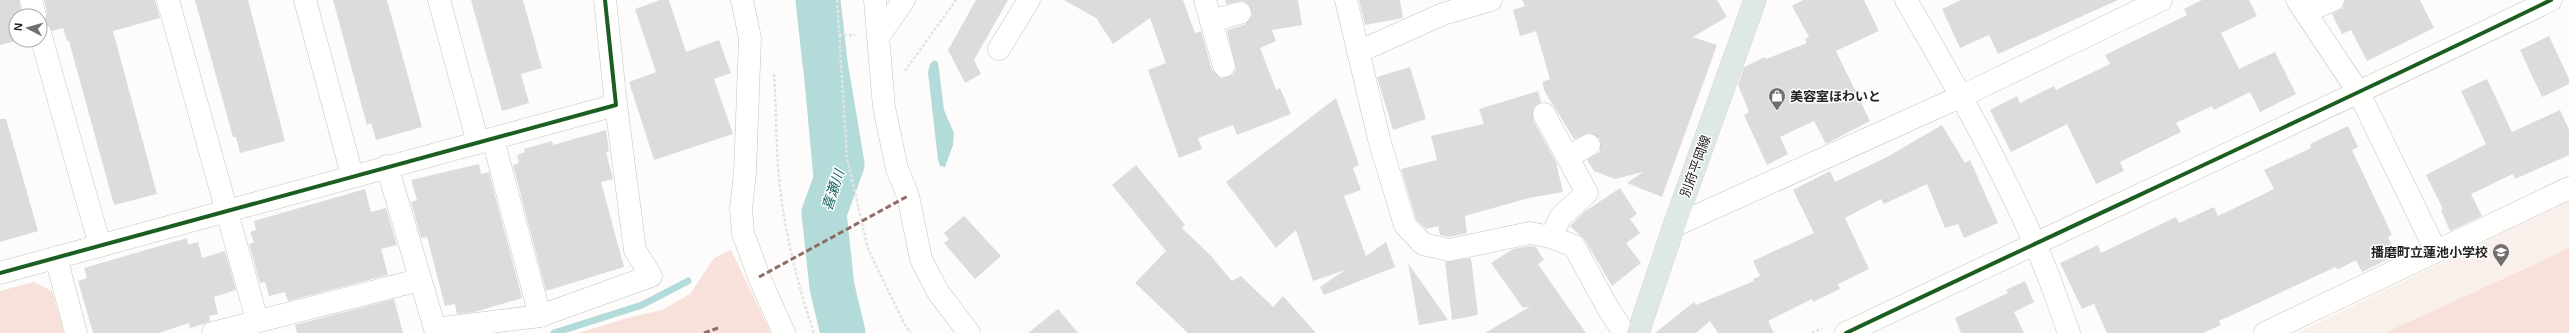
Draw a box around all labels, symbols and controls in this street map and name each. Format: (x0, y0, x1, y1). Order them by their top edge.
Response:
north arrow (8, 8, 48, 48)
text: N (12, 22, 24, 32)
shop icon: 美容室ほわいと (1767, 86, 1787, 111)
place label: 美容室ほわいと (1790, 89, 1881, 104)
street label: 別府平岡線 (1677, 133, 1714, 199)
water label: 喜瀬川 (819, 166, 848, 212)
school or university icon: 播磨町立蓮池小学校 (2491, 242, 2511, 267)
place label: 播磨町立蓮池小学校 (2371, 245, 2488, 260)

